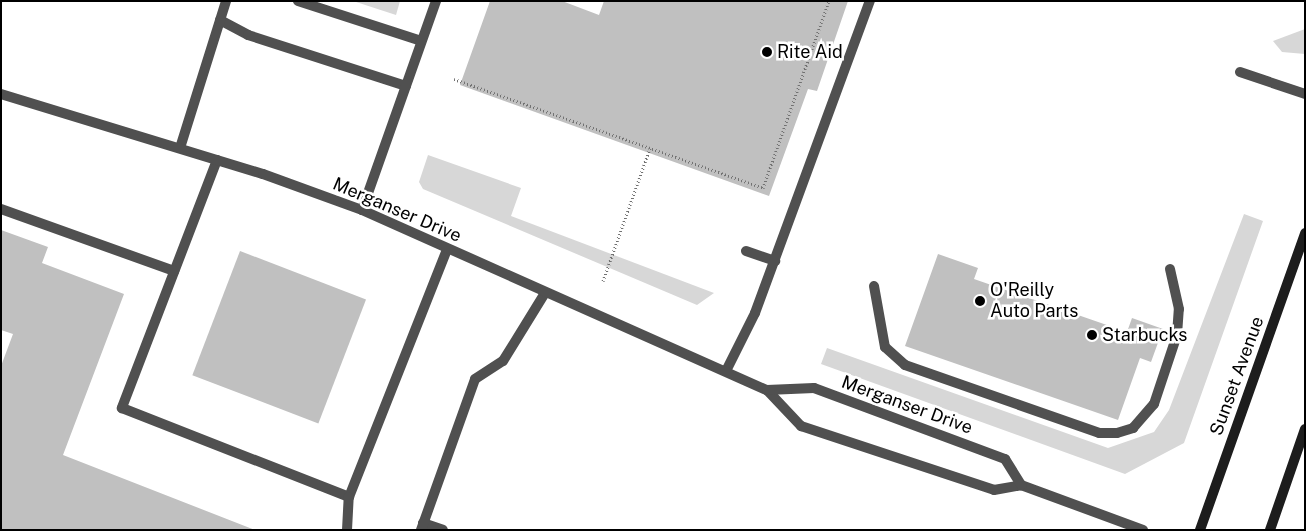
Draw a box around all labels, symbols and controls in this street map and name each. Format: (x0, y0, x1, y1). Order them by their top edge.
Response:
place label: Rite Aid (777, 41, 843, 63)
marker: Rite Aid (761, 46, 773, 58)
street label: Merganser Drive (329, 173, 465, 247)
place label: O'Reilly Auto Parts (990, 280, 1078, 322)
marker: O'Reilly Auto Parts (974, 295, 986, 307)
street label: Sunset Avenue (1205, 314, 1269, 438)
place label: Starbucks (1102, 324, 1187, 346)
marker: Starbucks (1086, 329, 1098, 341)
street label: Merganser Drive (839, 371, 975, 439)

